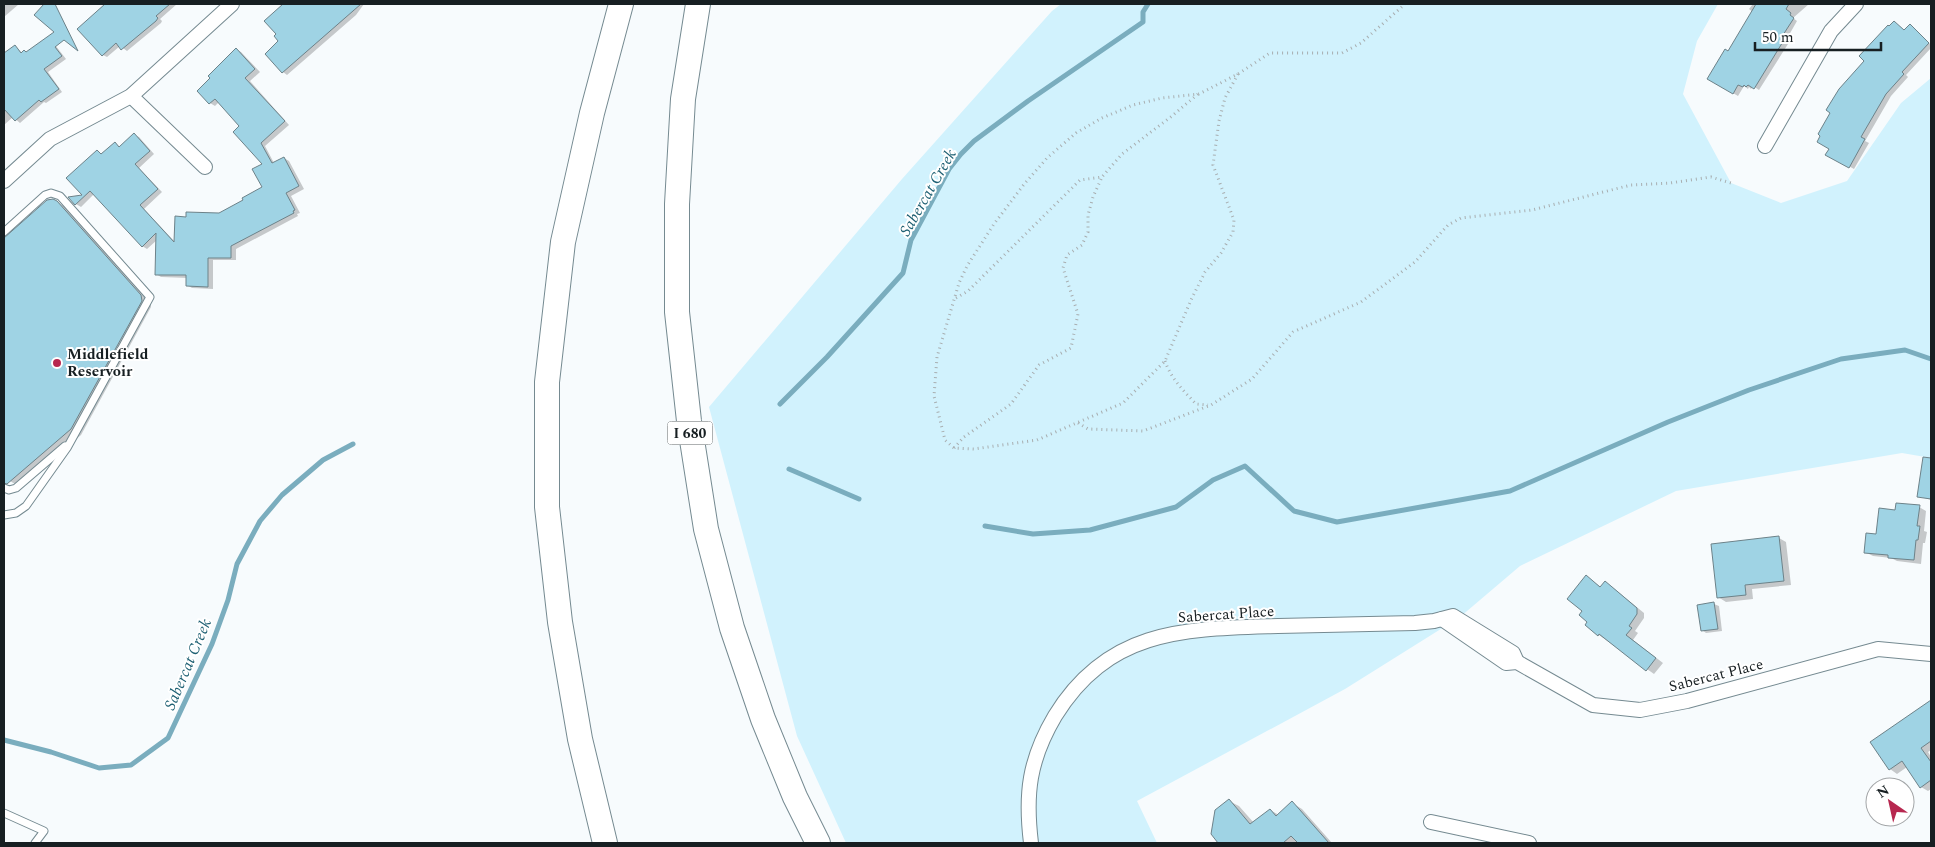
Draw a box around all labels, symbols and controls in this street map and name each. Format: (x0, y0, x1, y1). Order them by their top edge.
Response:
scale bar (1755, 20, 1881, 52)
text: 50 m (1762, 26, 1794, 49)
water label: Sabercat Creek (893, 144, 963, 241)
place label: Middlefield Reservoir (67, 343, 149, 383)
marker: Middlefield Reservoir (51, 357, 63, 369)
road number: I 680 (668, 422, 712, 444)
street label: Sabercat Place (1177, 600, 1275, 629)
water label: Sabercat Creek (158, 615, 218, 714)
street label: Sabercat Place (1666, 653, 1766, 698)
north arrow (1865, 777, 1915, 827)
text: N (1872, 780, 1894, 804)

